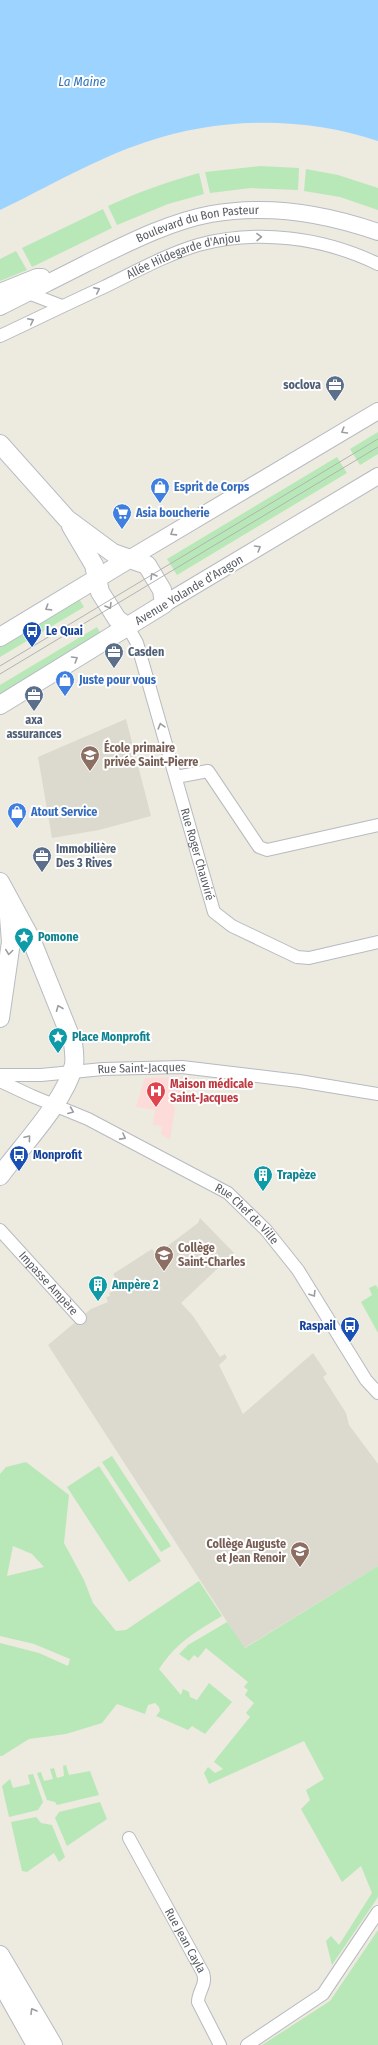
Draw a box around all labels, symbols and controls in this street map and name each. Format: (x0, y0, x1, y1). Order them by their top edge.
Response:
water label: La Maine (58, 74, 106, 89)
street label: Boulevard du Bon Pasteur (134, 203, 260, 246)
street label: Allée Hildegarde d'Anjou (124, 231, 241, 282)
one-way arrow (256, 233, 262, 241)
one-way arrow (93, 287, 101, 295)
one-way arrow (27, 318, 34, 326)
office icon: soclova (324, 374, 346, 402)
place label: soclova (283, 378, 321, 392)
one-way arrow (341, 426, 348, 433)
shop icon: Esprit de Corps (149, 476, 171, 504)
place label: Esprit de Corps (174, 480, 250, 494)
supermarket icon: Asia boucherie (111, 502, 133, 530)
place label: Asia boucherie (135, 506, 210, 520)
one-way arrow (170, 528, 177, 535)
one-way arrow (254, 546, 261, 553)
street label: Avenue Yolande d’Aragon (132, 552, 246, 628)
one-way arrow (151, 573, 158, 580)
one-way arrow (104, 602, 111, 609)
one-way arrow (45, 604, 52, 611)
bus stop icon: Le Quai (21, 620, 43, 648)
place label: Le Quai (46, 624, 83, 638)
office icon: Casden (103, 641, 125, 669)
place label: Casden (128, 645, 164, 659)
one-way arrow (71, 656, 78, 663)
shop icon: Juste pour vous (54, 669, 76, 697)
place label: Juste pour vous (78, 673, 157, 687)
office icon: axa assurances (23, 684, 45, 712)
place label: axa assurances (6, 713, 62, 741)
one-way arrow (157, 723, 166, 730)
place label: École primaire privée Saint-Pierre (104, 739, 198, 769)
school or university icon: École primaire privée Saint-Pierre (79, 744, 101, 772)
shop icon: Atout Service (6, 801, 28, 829)
place label: Atout Service (30, 805, 97, 819)
street label: Rue Roger Chauviré (178, 806, 217, 902)
place label: Immobilière Des 3 Rives (56, 842, 116, 870)
office icon: Immobilière Des 3 Rives (31, 845, 53, 873)
place icon: Pomone (13, 926, 35, 954)
place label: Pomone (38, 930, 79, 944)
one-way arrow (5, 949, 14, 956)
one-way arrow (56, 1005, 64, 1012)
place icon: Place Monprofit (47, 1026, 69, 1054)
place label: Place Monprofit (72, 1030, 151, 1044)
street label: Rue Saint-Jacques (97, 1060, 187, 1076)
place label: Maison médicale Saint-Jacques (170, 1077, 253, 1105)
hospital icon: Maison médicale Saint-Jacques (145, 1080, 167, 1108)
one-way arrow (67, 1107, 74, 1115)
one-way arrow (118, 1133, 126, 1140)
one-way arrow (24, 1136, 31, 1143)
bus stop icon: Monprofit (8, 1144, 30, 1172)
place label: Monprofit (33, 1148, 83, 1162)
building icon: Trapèze (252, 1164, 274, 1192)
place label: Trapèze (277, 1168, 316, 1182)
street label: Rue Chef de Ville (213, 1180, 282, 1247)
place label: Collège Saint-Charles (178, 1241, 246, 1269)
school or university icon: Collège Saint-Charles (153, 1244, 175, 1272)
street label: Impasse Ampère (16, 1249, 81, 1318)
building icon: Ampère 2 (87, 1274, 109, 1302)
place label: Ampère 2 (111, 1278, 159, 1292)
one-way arrow (309, 1290, 316, 1297)
bus stop icon: Raspail (339, 1315, 361, 1343)
place label: Raspail (299, 1319, 337, 1333)
place label: Collège Auguste et Jean Renoir (207, 1537, 287, 1565)
school or university icon: Collège Auguste et Jean Renoir (289, 1540, 311, 1568)
street label: Rue Jean Cayla (162, 1906, 209, 1976)
one-way arrow (30, 2008, 38, 2015)

